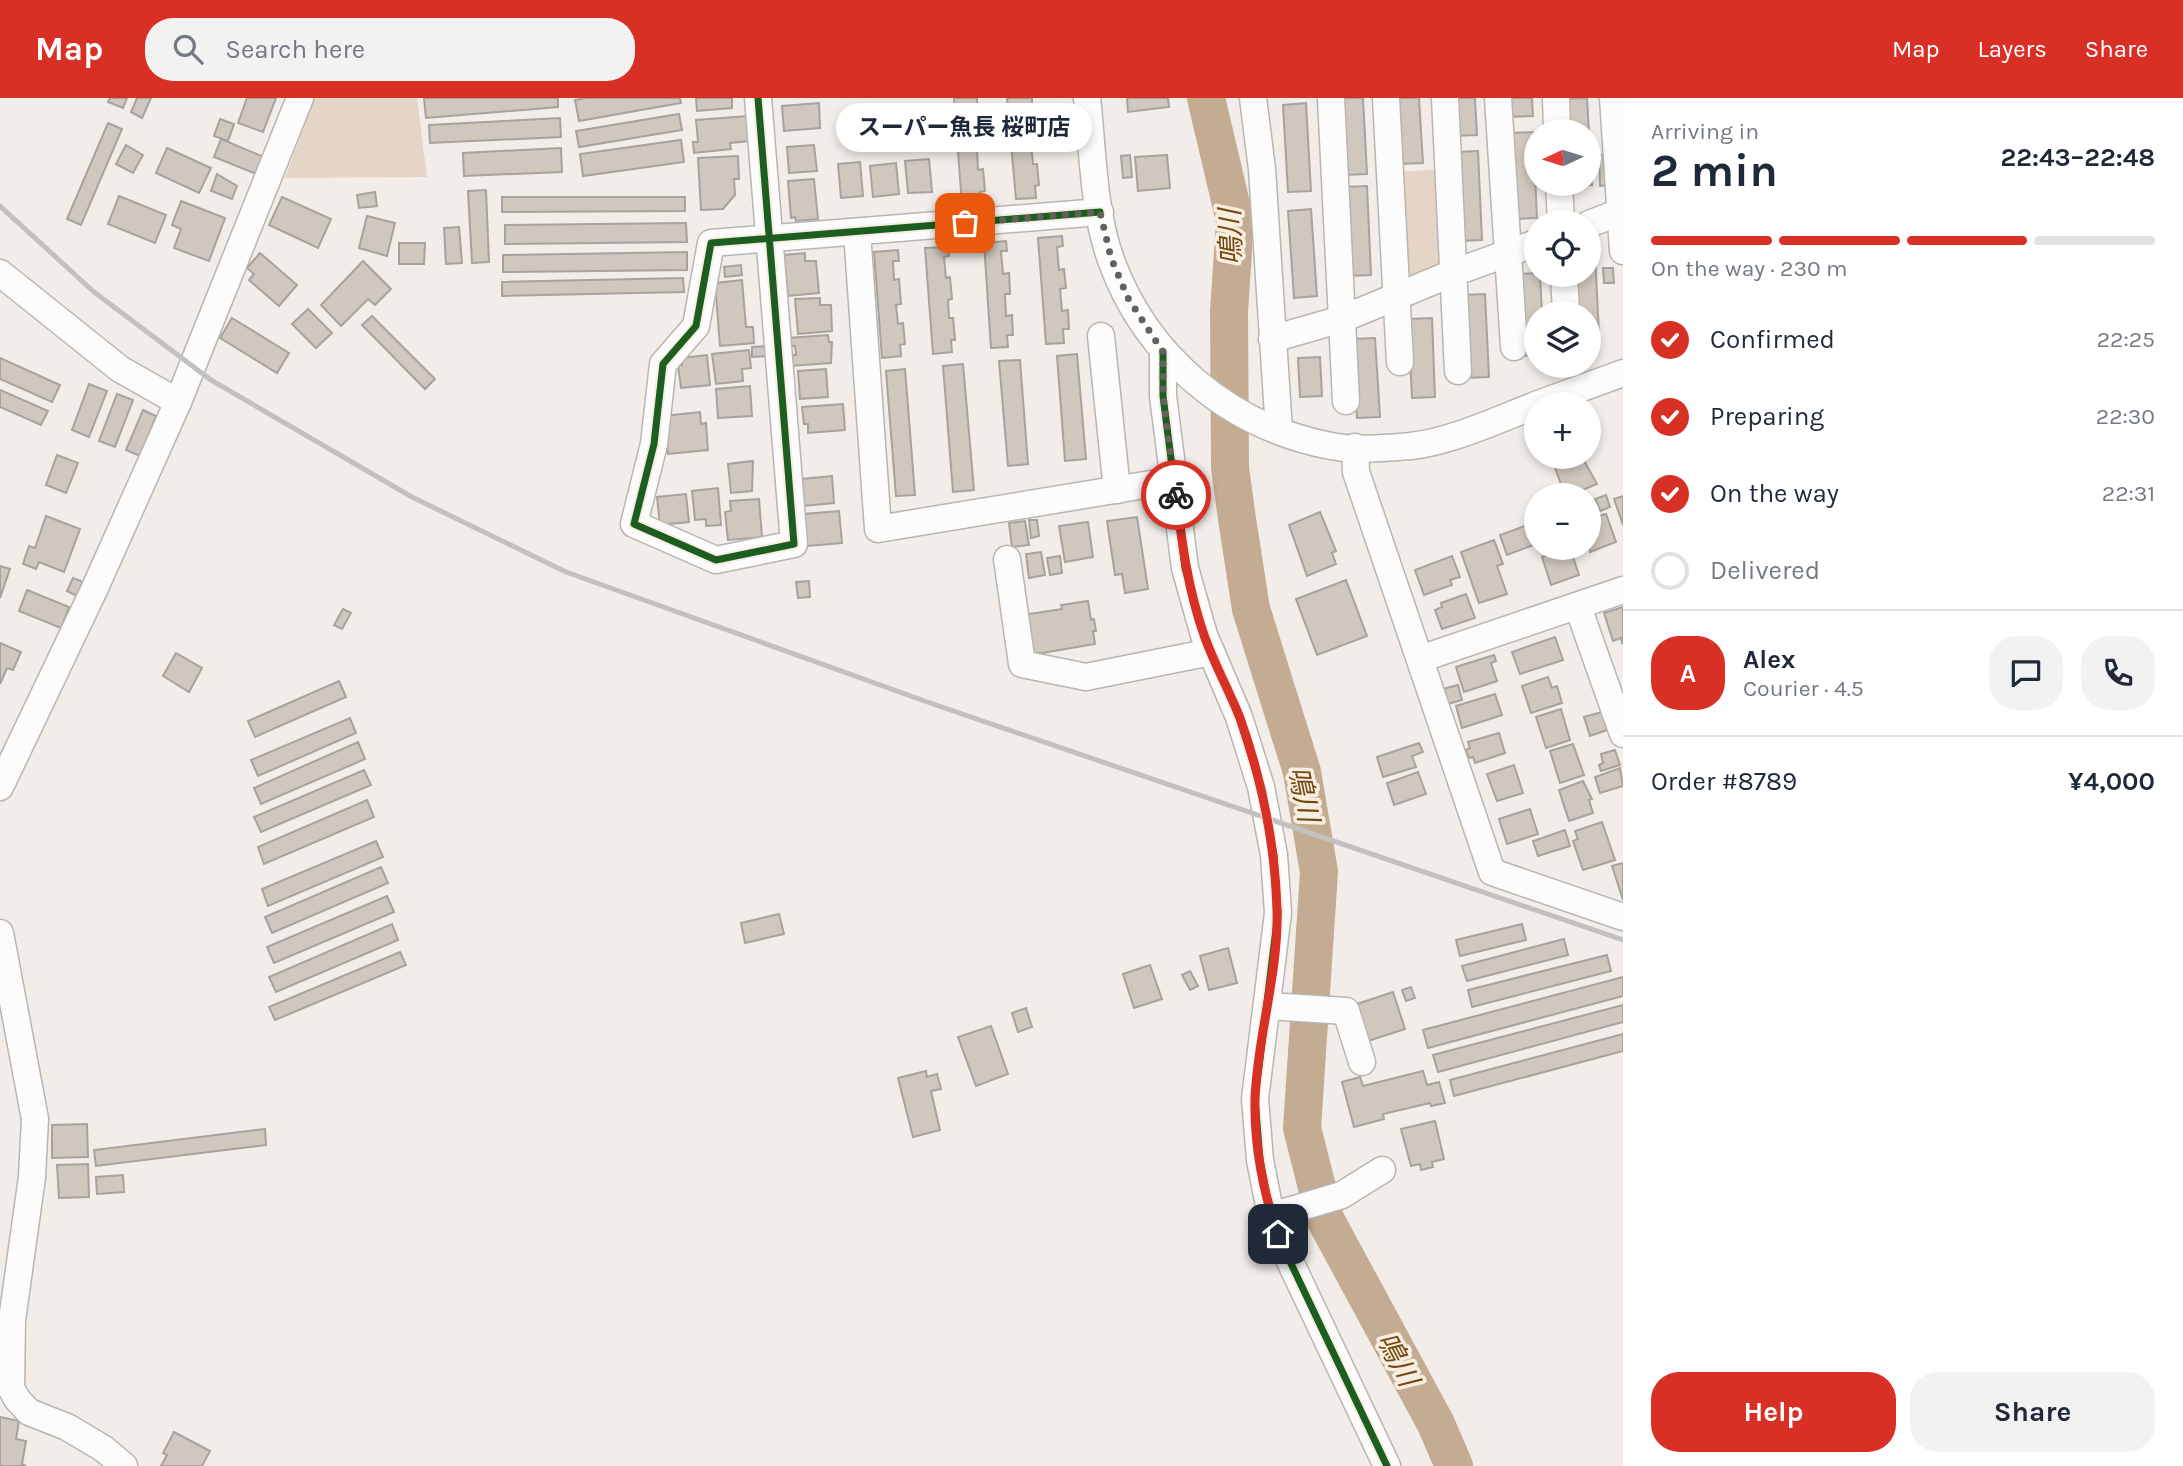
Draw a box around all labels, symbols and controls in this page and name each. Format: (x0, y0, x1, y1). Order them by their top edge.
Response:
search box (145, 18, 635, 81)
text: Map (35, 30, 103, 68)
icon: search (169, 30, 207, 68)
text: Search here (225, 34, 365, 65)
text: Map (1892, 35, 1940, 63)
text: Layers (1978, 35, 2047, 63)
text: Share (2085, 35, 2148, 63)
callout: スーパー魚長 桜町店 (837, 104, 1093, 153)
text: スーパー魚長 桜町店 (858, 114, 1070, 141)
text: Arriving in (1651, 118, 1759, 145)
north arrow (1524, 119, 1601, 196)
map controls (1524, 119, 1601, 560)
text: 22:43–22:48 (2000, 142, 2155, 173)
text: 2 min (1651, 144, 1778, 198)
pin (935, 193, 995, 253)
icon: bag (946, 204, 984, 242)
water label: 鳴川 (1213, 205, 1248, 266)
button: locate (1524, 210, 1601, 287)
text: On the way · 230 m (1651, 255, 1848, 282)
button: layers (1524, 301, 1601, 378)
icon: check (1651, 321, 1689, 359)
text: Confirmed (1710, 324, 1835, 355)
text: 22:25 (2097, 326, 2155, 353)
button: + (1524, 392, 1601, 469)
icon: check (1651, 398, 1689, 436)
text: Preparing (1710, 401, 1824, 432)
text: 22:30 (2096, 403, 2155, 430)
courier (1141, 460, 1211, 530)
icon: check (1651, 475, 1689, 513)
icon: bike (1157, 476, 1195, 514)
text: On the way (1710, 478, 1839, 509)
text: 22:31 (2102, 480, 2155, 507)
button: − (1524, 483, 1601, 560)
text: Delivered (1710, 555, 1820, 586)
button: chat (1989, 636, 2063, 710)
button: phone (2081, 636, 2155, 710)
text: Alex (1743, 644, 1795, 675)
text: A (1680, 658, 1696, 689)
text: Courier · 4.5 (1743, 675, 1864, 702)
water label: 鳴川 (1282, 763, 1326, 828)
text: Order #8789 (1651, 766, 1797, 797)
text: ¥4,000 (2068, 766, 2155, 797)
pin (1248, 1204, 1308, 1264)
icon: home (1259, 1215, 1297, 1253)
water label: 鳴川 (1370, 1327, 1427, 1394)
button: Help (1651, 1372, 1896, 1452)
button: Share (1910, 1372, 2155, 1452)

